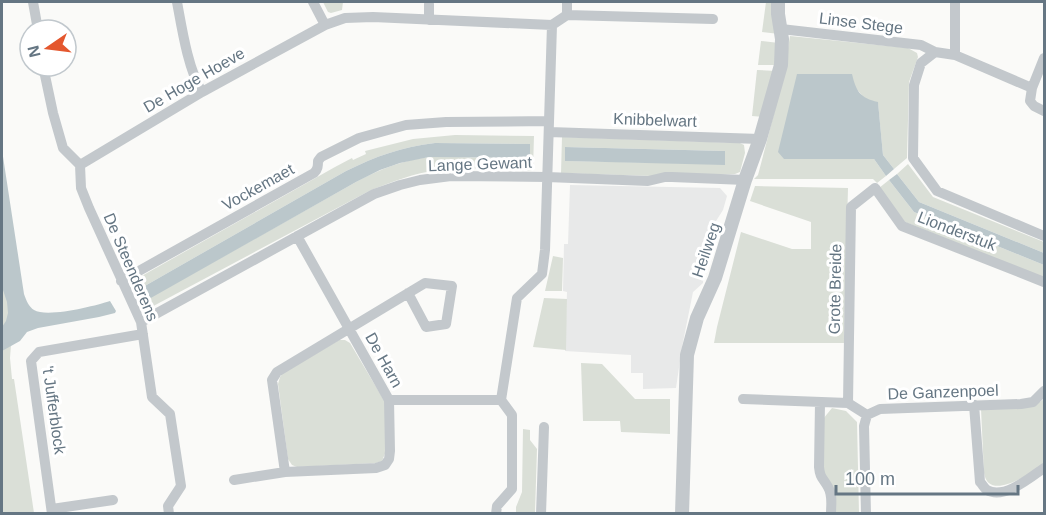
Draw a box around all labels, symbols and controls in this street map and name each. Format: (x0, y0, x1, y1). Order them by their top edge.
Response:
street label: Linse Stege (818, 9, 904, 37)
north arrow (18, 18, 78, 78)
text: N (24, 44, 44, 59)
street label: De Hoge Hoeve (140, 44, 248, 116)
street label: Knibbelwart (613, 110, 698, 130)
street label: Lange Gewant (428, 154, 533, 174)
street label: Vockemaet (219, 160, 297, 214)
street label: Lionderstuk (915, 208, 1000, 254)
street label: De Steenderens (101, 210, 161, 324)
street label: Heilweg (689, 220, 723, 280)
street label: Grote Breide (826, 243, 844, 335)
street label: De Harn (362, 330, 406, 390)
street label: 't Jufferblock (39, 365, 69, 456)
street label: De Ganzenpoel (887, 382, 999, 402)
scale bar (836, 458, 1018, 496)
text: 100 m (845, 469, 895, 489)

